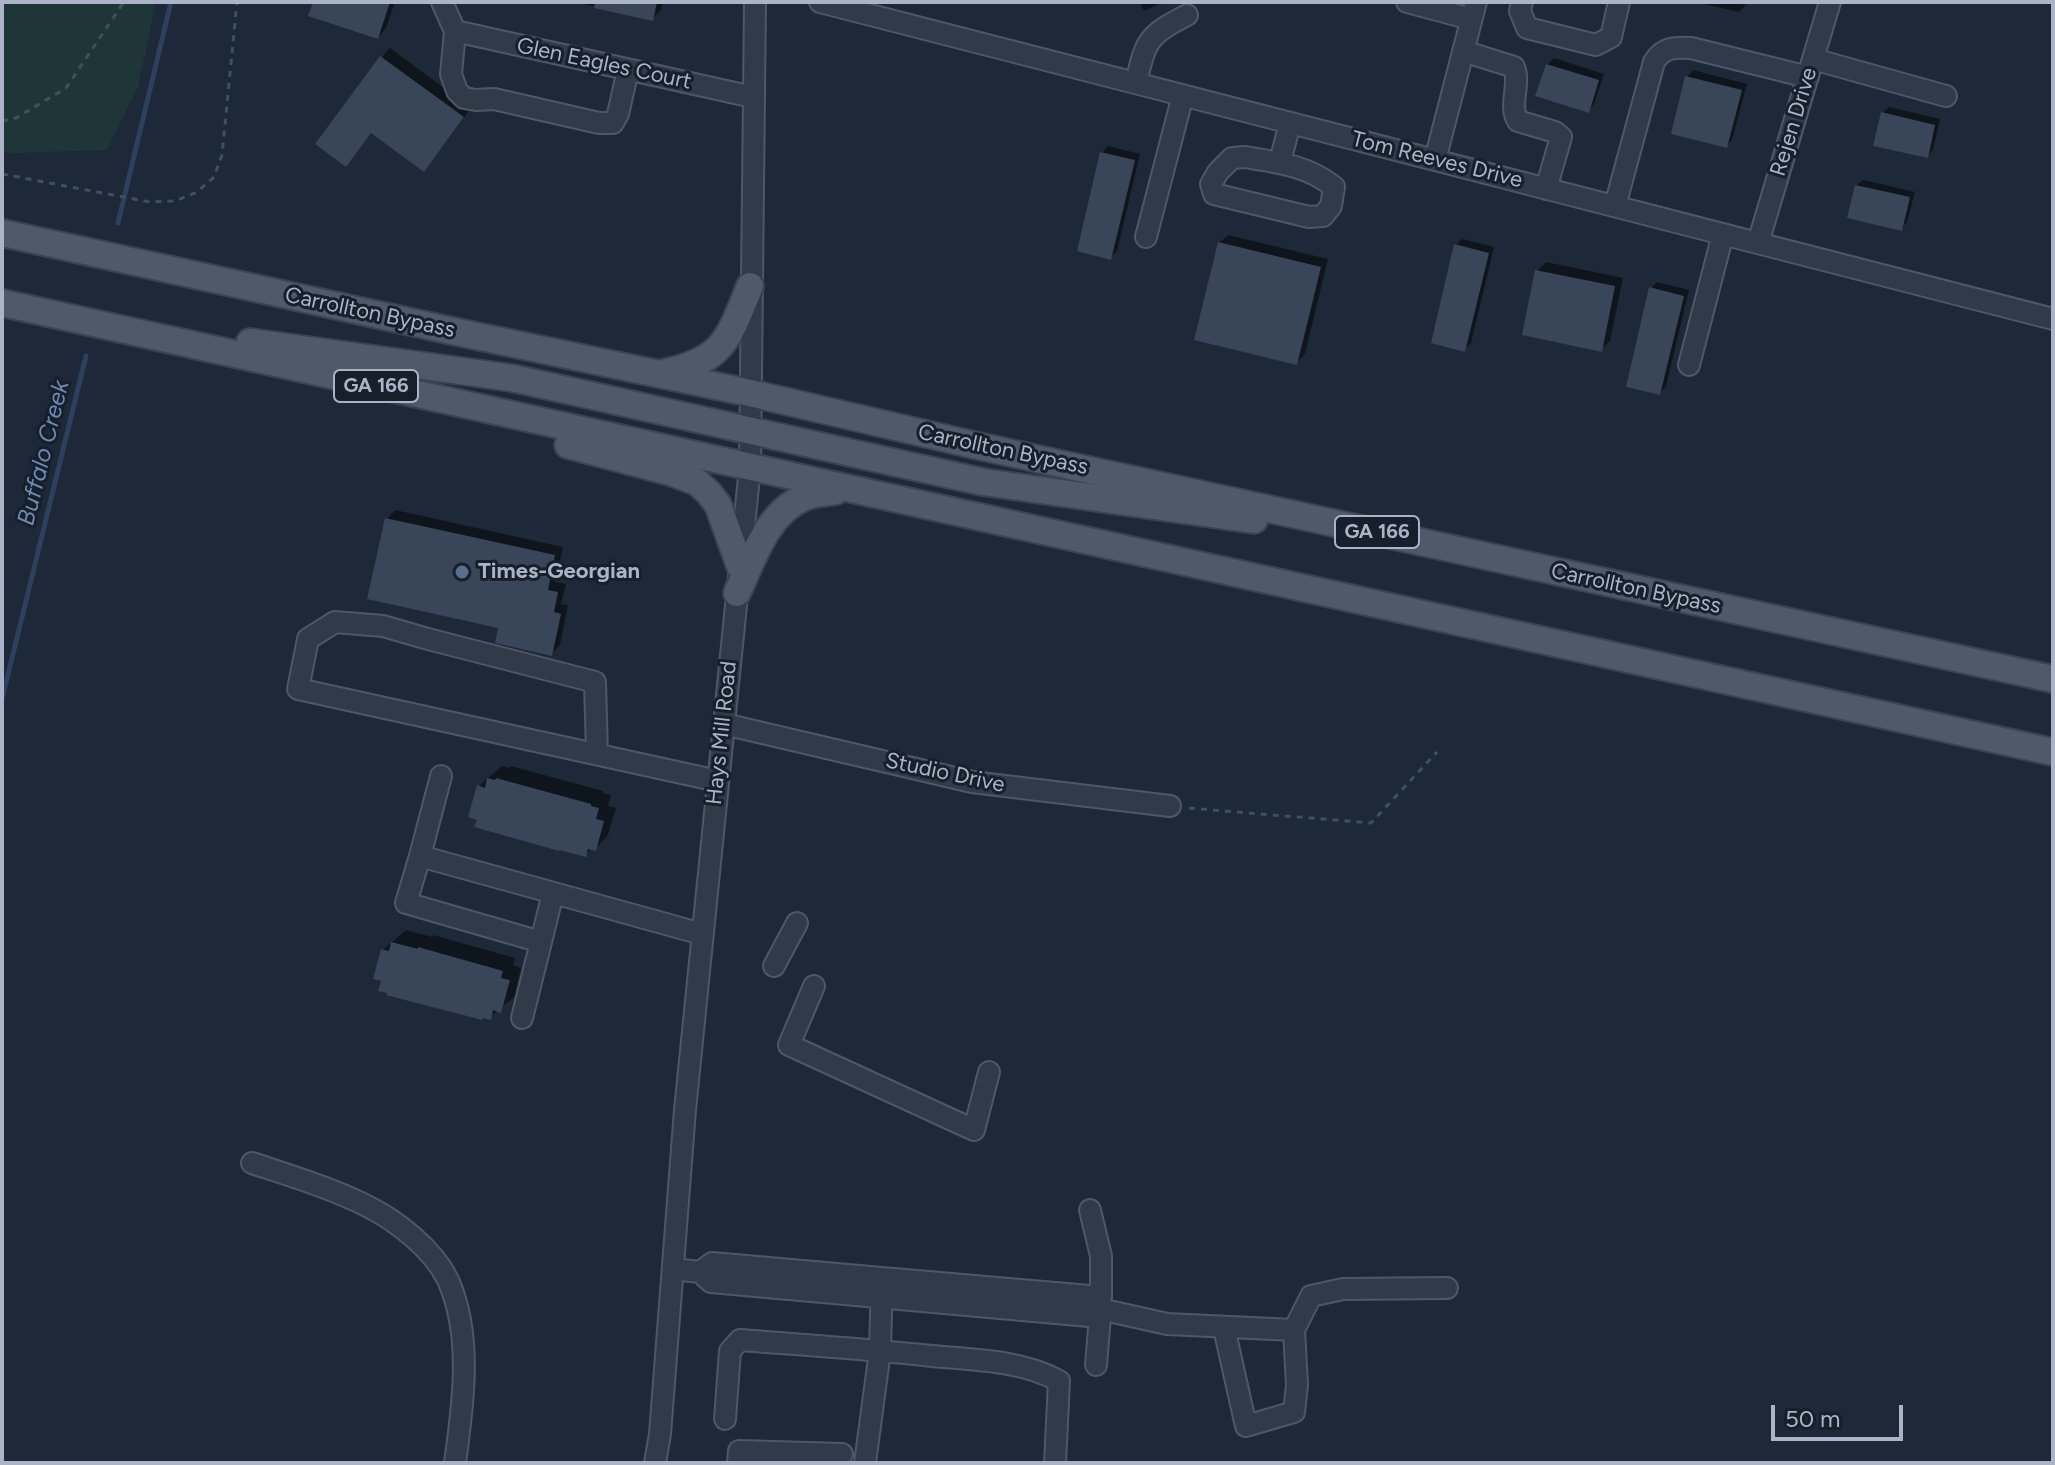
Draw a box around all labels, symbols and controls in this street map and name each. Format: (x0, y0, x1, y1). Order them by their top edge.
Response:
street label: Glen Eagles Court (514, 33, 694, 95)
street label: Rejen Drive (1765, 64, 1823, 180)
street label: Tom Reeves Drive (1349, 126, 1525, 194)
street label: Carrollton Bypass (283, 282, 457, 344)
road number: GA 166 (334, 370, 418, 402)
water label: Buffalo Creek (12, 378, 76, 528)
street label: Carrollton Bypass (916, 419, 1090, 481)
road number: GA 166 (1335, 516, 1419, 548)
street label: Carrollton Bypass (1549, 558, 1723, 620)
place label: Times-Georgian (478, 559, 640, 585)
marker: Times-Georgian (453, 563, 471, 581)
street label: Hays Mill Road (701, 660, 743, 806)
street label: Studio Drive (883, 747, 1007, 799)
scale bar (1775, 1389, 1907, 1439)
text: 50 m (1785, 1404, 1841, 1433)

